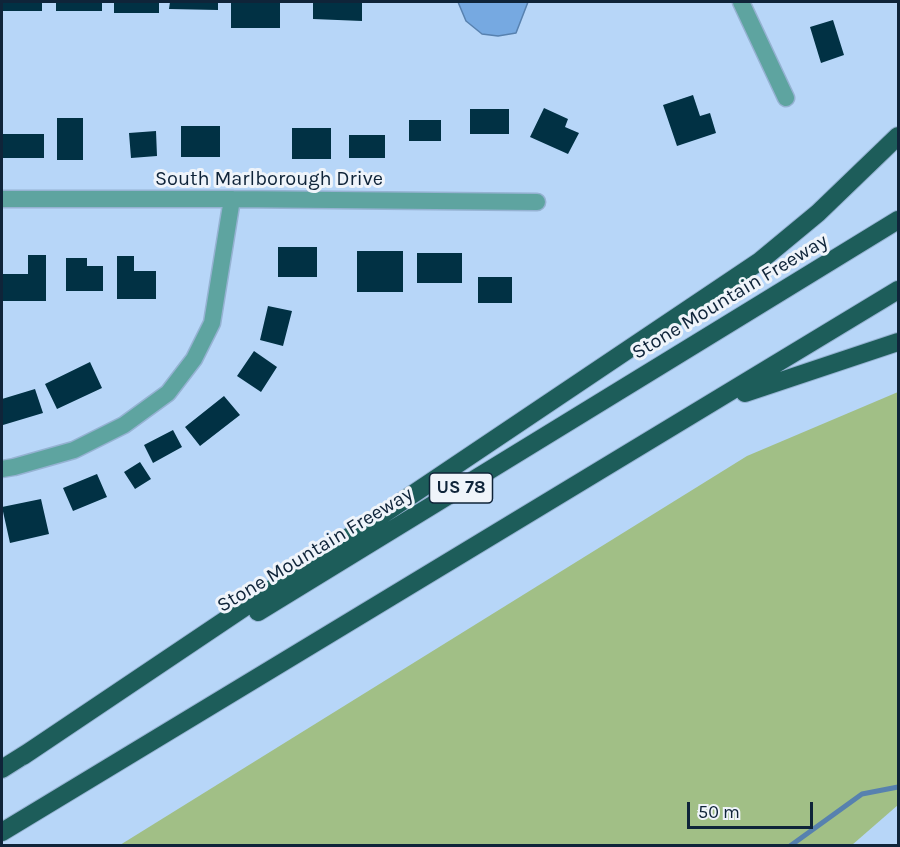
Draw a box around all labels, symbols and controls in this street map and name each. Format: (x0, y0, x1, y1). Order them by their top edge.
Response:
street label: South Marlborough Drive (155, 167, 383, 191)
street label: Stone Mountain Freeway (628, 229, 832, 365)
road number: US 78 (430, 473, 492, 503)
street label: Stone Mountain Freeway (213, 482, 417, 618)
scale bar (690, 790, 816, 828)
text: 50 m (698, 801, 740, 823)

